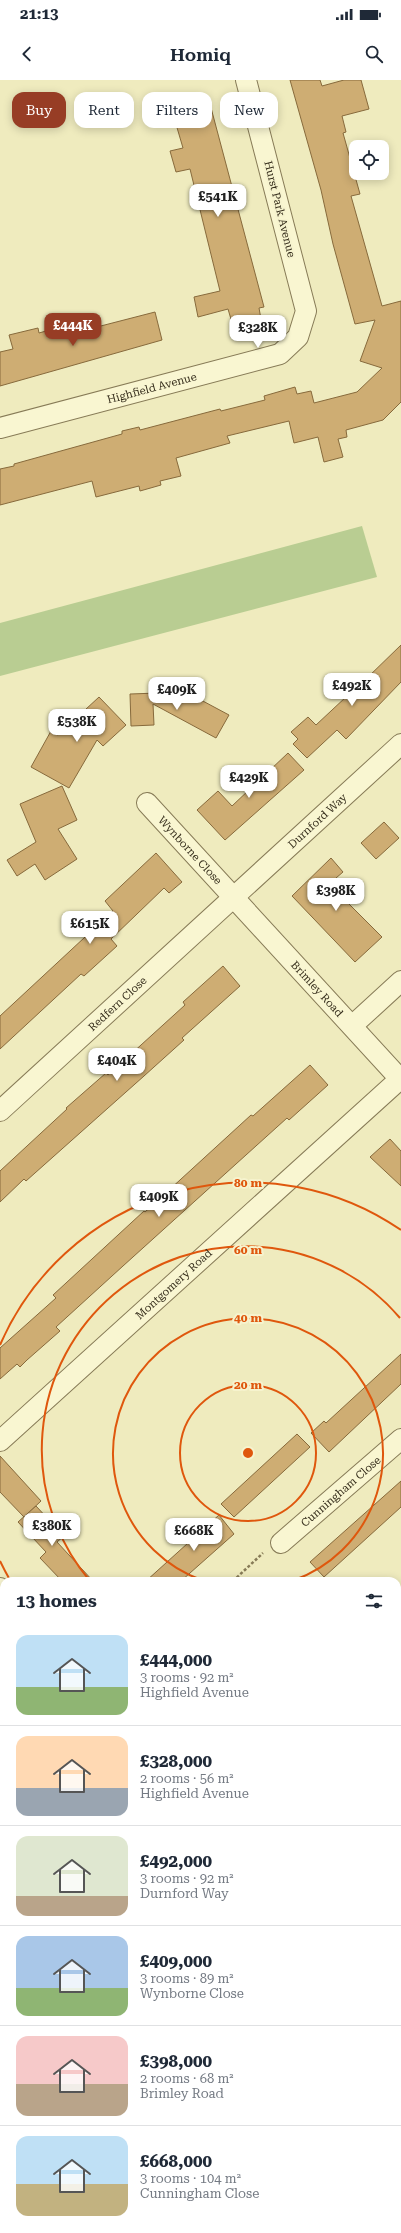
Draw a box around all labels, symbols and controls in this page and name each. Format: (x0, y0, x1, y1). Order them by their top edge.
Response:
text: 21:13 (20, 5, 58, 23)
icon: back (16, 43, 38, 65)
icon: search (363, 43, 385, 65)
text: Homiq (170, 44, 231, 65)
chip: Buy (12, 92, 66, 128)
chip: Rent (74, 92, 134, 128)
chip: Filters (142, 92, 212, 128)
chip: New (220, 92, 278, 128)
map controls (349, 140, 389, 180)
button: locate (349, 140, 389, 180)
street label: Hurst Park Avenue (261, 159, 298, 259)
pin: £541K (190, 184, 246, 218)
text: £541K (198, 189, 238, 204)
pin: £444K (45, 313, 101, 347)
pin: £328K (230, 315, 286, 349)
text: £444K (53, 318, 93, 333)
text: £328K (238, 320, 278, 335)
street label: Highfield Avenue (106, 370, 198, 406)
pin: £492K (324, 673, 380, 707)
pin: £409K (149, 677, 205, 711)
text: £492K (332, 678, 372, 693)
text: £409K (157, 682, 197, 697)
pin: £538K (49, 709, 105, 743)
text: £538K (57, 714, 97, 729)
pin: £429K (221, 765, 277, 799)
text: £429K (229, 770, 269, 785)
street label: Durnford Way (285, 791, 350, 851)
street label: Wynborne Close (155, 814, 224, 887)
pin: £398K (308, 878, 364, 912)
text: £398K (316, 883, 356, 898)
pin: £615K (62, 911, 118, 945)
text: £615K (70, 916, 110, 931)
street label: Brimley Road (288, 959, 346, 1020)
street label: Redfern Close (86, 974, 150, 1034)
pin: £404K (89, 1048, 145, 1082)
text: £404K (97, 1053, 137, 1068)
text: 80 m (234, 1176, 262, 1190)
pin: £409K (131, 1184, 187, 1218)
text: £409K (139, 1189, 179, 1204)
text: 60 m (234, 1243, 262, 1257)
street label: Montgomery Road (133, 1247, 215, 1322)
text: 40 m (234, 1311, 262, 1325)
text: 20 m (234, 1378, 262, 1392)
centre of rings (241, 1446, 255, 1460)
street label: Cunningham Close (299, 1454, 383, 1530)
pin: £380K (24, 1513, 80, 1547)
text: £380K (32, 1518, 72, 1533)
pin: £668K (166, 1518, 222, 1552)
text: £668K (174, 1523, 214, 1538)
icon: filters (363, 1590, 385, 1612)
text: 13 homes (16, 1591, 97, 1611)
text: £444,000 (140, 1650, 212, 1670)
icon: home (48, 1651, 96, 1699)
text: 3 rooms · 92 m² (140, 1670, 234, 1685)
text: Highfield Avenue (140, 1685, 249, 1700)
text: £328,000 (140, 1751, 212, 1771)
icon: home (48, 1752, 96, 1800)
text: 2 rooms · 56 m² (140, 1771, 234, 1786)
text: Highfield Avenue (140, 1786, 249, 1801)
text: £492,000 (140, 1851, 212, 1871)
icon: home (48, 1852, 96, 1900)
text: 3 rooms · 92 m² (140, 1871, 234, 1886)
text: Durnford Way (140, 1886, 229, 1901)
text: £409,000 (140, 1951, 212, 1971)
icon: home (48, 1952, 96, 2000)
text: 3 rooms · 89 m² (140, 1971, 234, 1986)
text: Wynborne Close (140, 1986, 244, 2001)
text: £398,000 (140, 2051, 212, 2071)
icon: home (48, 2052, 96, 2100)
text: 2 rooms · 68 m² (140, 2071, 234, 2086)
text: Brimley Road (140, 2086, 224, 2101)
text: £668,000 (140, 2151, 212, 2171)
icon: home (48, 2152, 96, 2200)
text: 3 rooms · 104 m² (140, 2171, 241, 2186)
text: Cunningham Close (140, 2186, 259, 2201)

